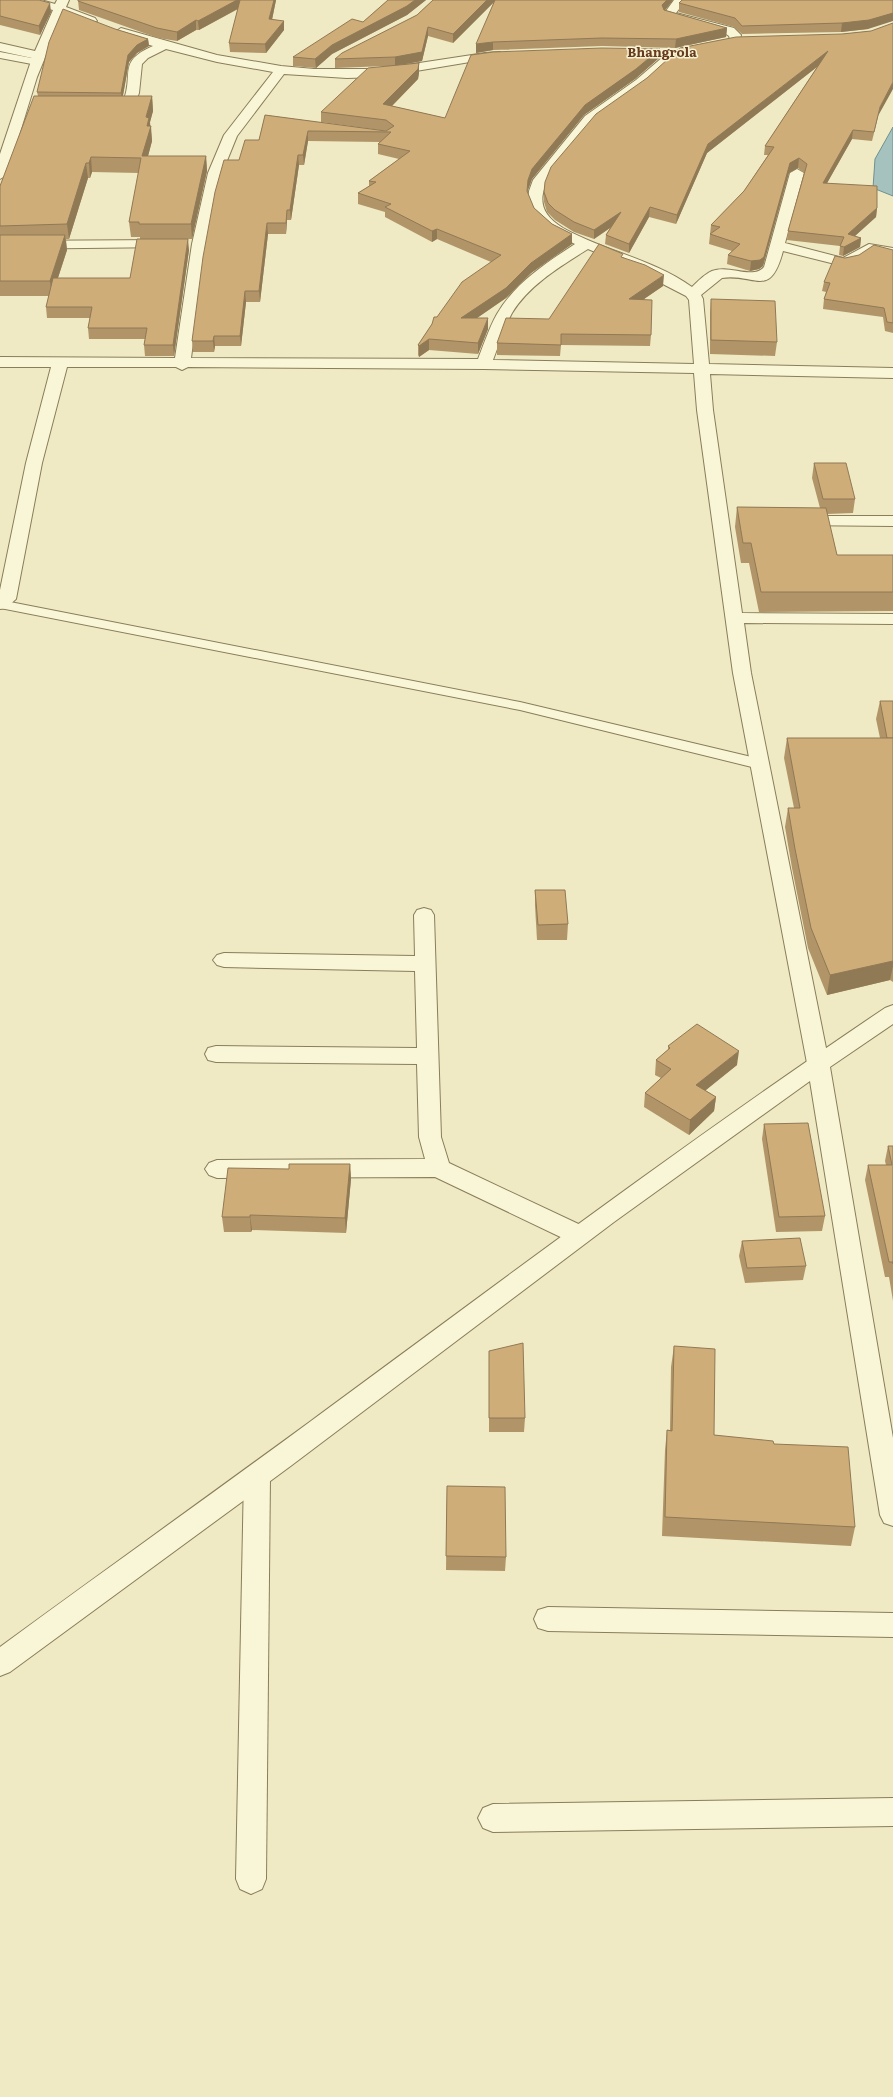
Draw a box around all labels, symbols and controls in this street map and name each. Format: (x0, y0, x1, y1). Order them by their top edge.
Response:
district label: Bhangrola (627, 42, 697, 61)

